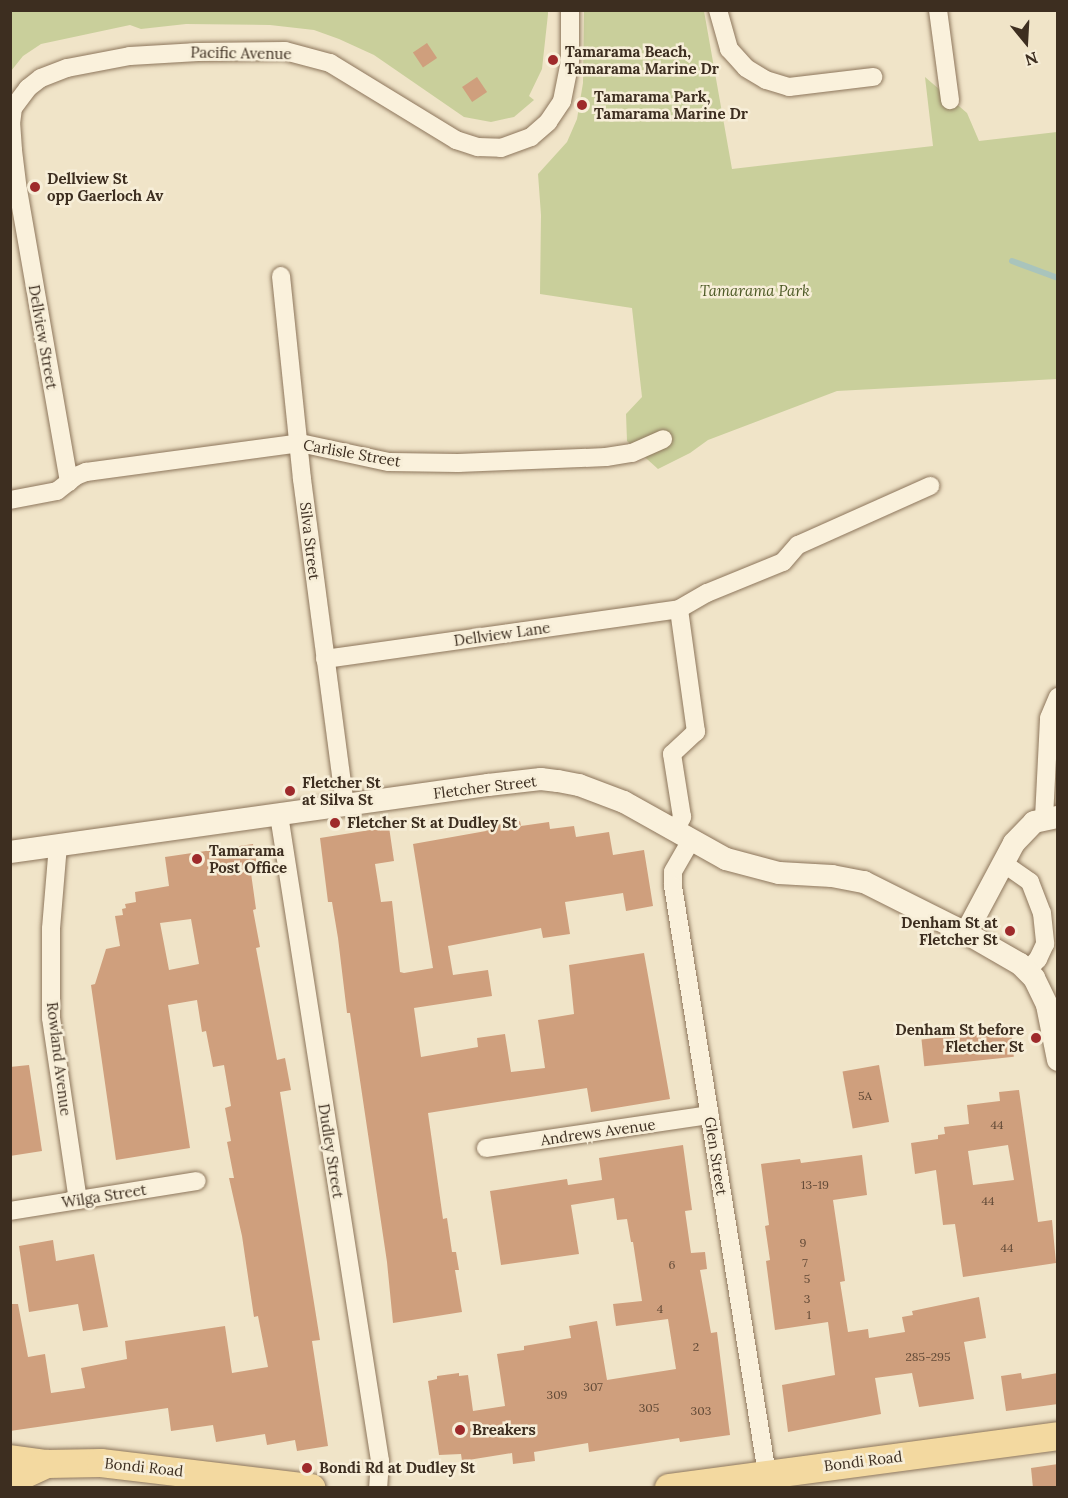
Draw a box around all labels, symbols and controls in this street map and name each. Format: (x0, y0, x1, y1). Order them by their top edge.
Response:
north arrow (996, 12, 1056, 72)
place label: Tamarama Beach, Tamarama Marine Dr (565, 42, 719, 77)
street label: Pacific Avenue (190, 43, 292, 63)
text: N (1023, 48, 1041, 71)
marker: Tamarama Beach, Tamarama Marine Dr (546, 53, 560, 67)
place label: Tamarama Park, Tamarama Marine Dr (594, 87, 748, 122)
marker: Tamarama Park, Tamarama Marine Dr (575, 98, 589, 112)
place label: Dellview St opp Gaerloch Av (47, 169, 163, 204)
marker: Dellview St opp Gaerloch Av (28, 180, 42, 194)
park label: Tamarama Park (700, 282, 810, 300)
street label: Dellview Street (25, 283, 61, 391)
street label: Carlisle Street (302, 436, 402, 470)
street label: Silva Street (296, 501, 324, 581)
street label: Dellview Lane (453, 618, 551, 650)
street label: Fletcher Street (432, 772, 538, 802)
place label: Fletcher St at Silva St (302, 773, 381, 808)
marker: Fletcher St at Silva St (283, 784, 297, 798)
place label: Fletcher St at Dudley St (347, 814, 517, 832)
marker: Fletcher St at Dudley St (328, 816, 342, 830)
place label: Tamarama Post Office (209, 841, 287, 876)
marker: Tamarama Post Office (190, 852, 204, 866)
place label: Denham St at Fletcher St (901, 913, 998, 948)
marker: Denham St at Fletcher St (1003, 924, 1017, 938)
street label: Rowland Avenue (43, 1001, 75, 1117)
place label: Denham St before Fletcher St (895, 1020, 1024, 1055)
marker: Denham St before Fletcher St (1029, 1031, 1043, 1045)
house number: 5A (858, 1089, 872, 1103)
street label: Dudley Street (315, 1102, 347, 1200)
street label: Andrews Avenue (539, 1115, 657, 1149)
street label: Glen Street (701, 1115, 731, 1197)
house number: 44 (990, 1118, 1004, 1132)
house number: 13-19 (801, 1178, 829, 1192)
street label: Wilga Street (60, 1180, 148, 1212)
house number: 44 (981, 1194, 995, 1208)
house number: 9 (800, 1236, 806, 1250)
house number: 44 (1000, 1241, 1014, 1255)
house number: 7 (802, 1256, 808, 1270)
house number: 6 (669, 1258, 675, 1272)
house number: 5 (804, 1272, 810, 1286)
house number: 3 (804, 1292, 810, 1306)
house number: 4 (657, 1302, 663, 1316)
house number: 1 (807, 1308, 811, 1322)
house number: 2 (693, 1340, 699, 1354)
house number: 285-295 (905, 1350, 951, 1364)
house number: 307 (583, 1380, 603, 1394)
house number: 309 (546, 1388, 568, 1402)
house number: 305 (639, 1401, 659, 1415)
house number: 303 (691, 1404, 711, 1418)
place label: Breakers (472, 1421, 536, 1439)
marker: Breakers (453, 1423, 467, 1437)
street label: Bondi Road (823, 1447, 903, 1475)
street label: Bondi Road (104, 1454, 184, 1480)
place label: Bondi Rd at Dudley St (319, 1459, 475, 1477)
marker: Bondi Rd at Dudley St (300, 1461, 314, 1475)

